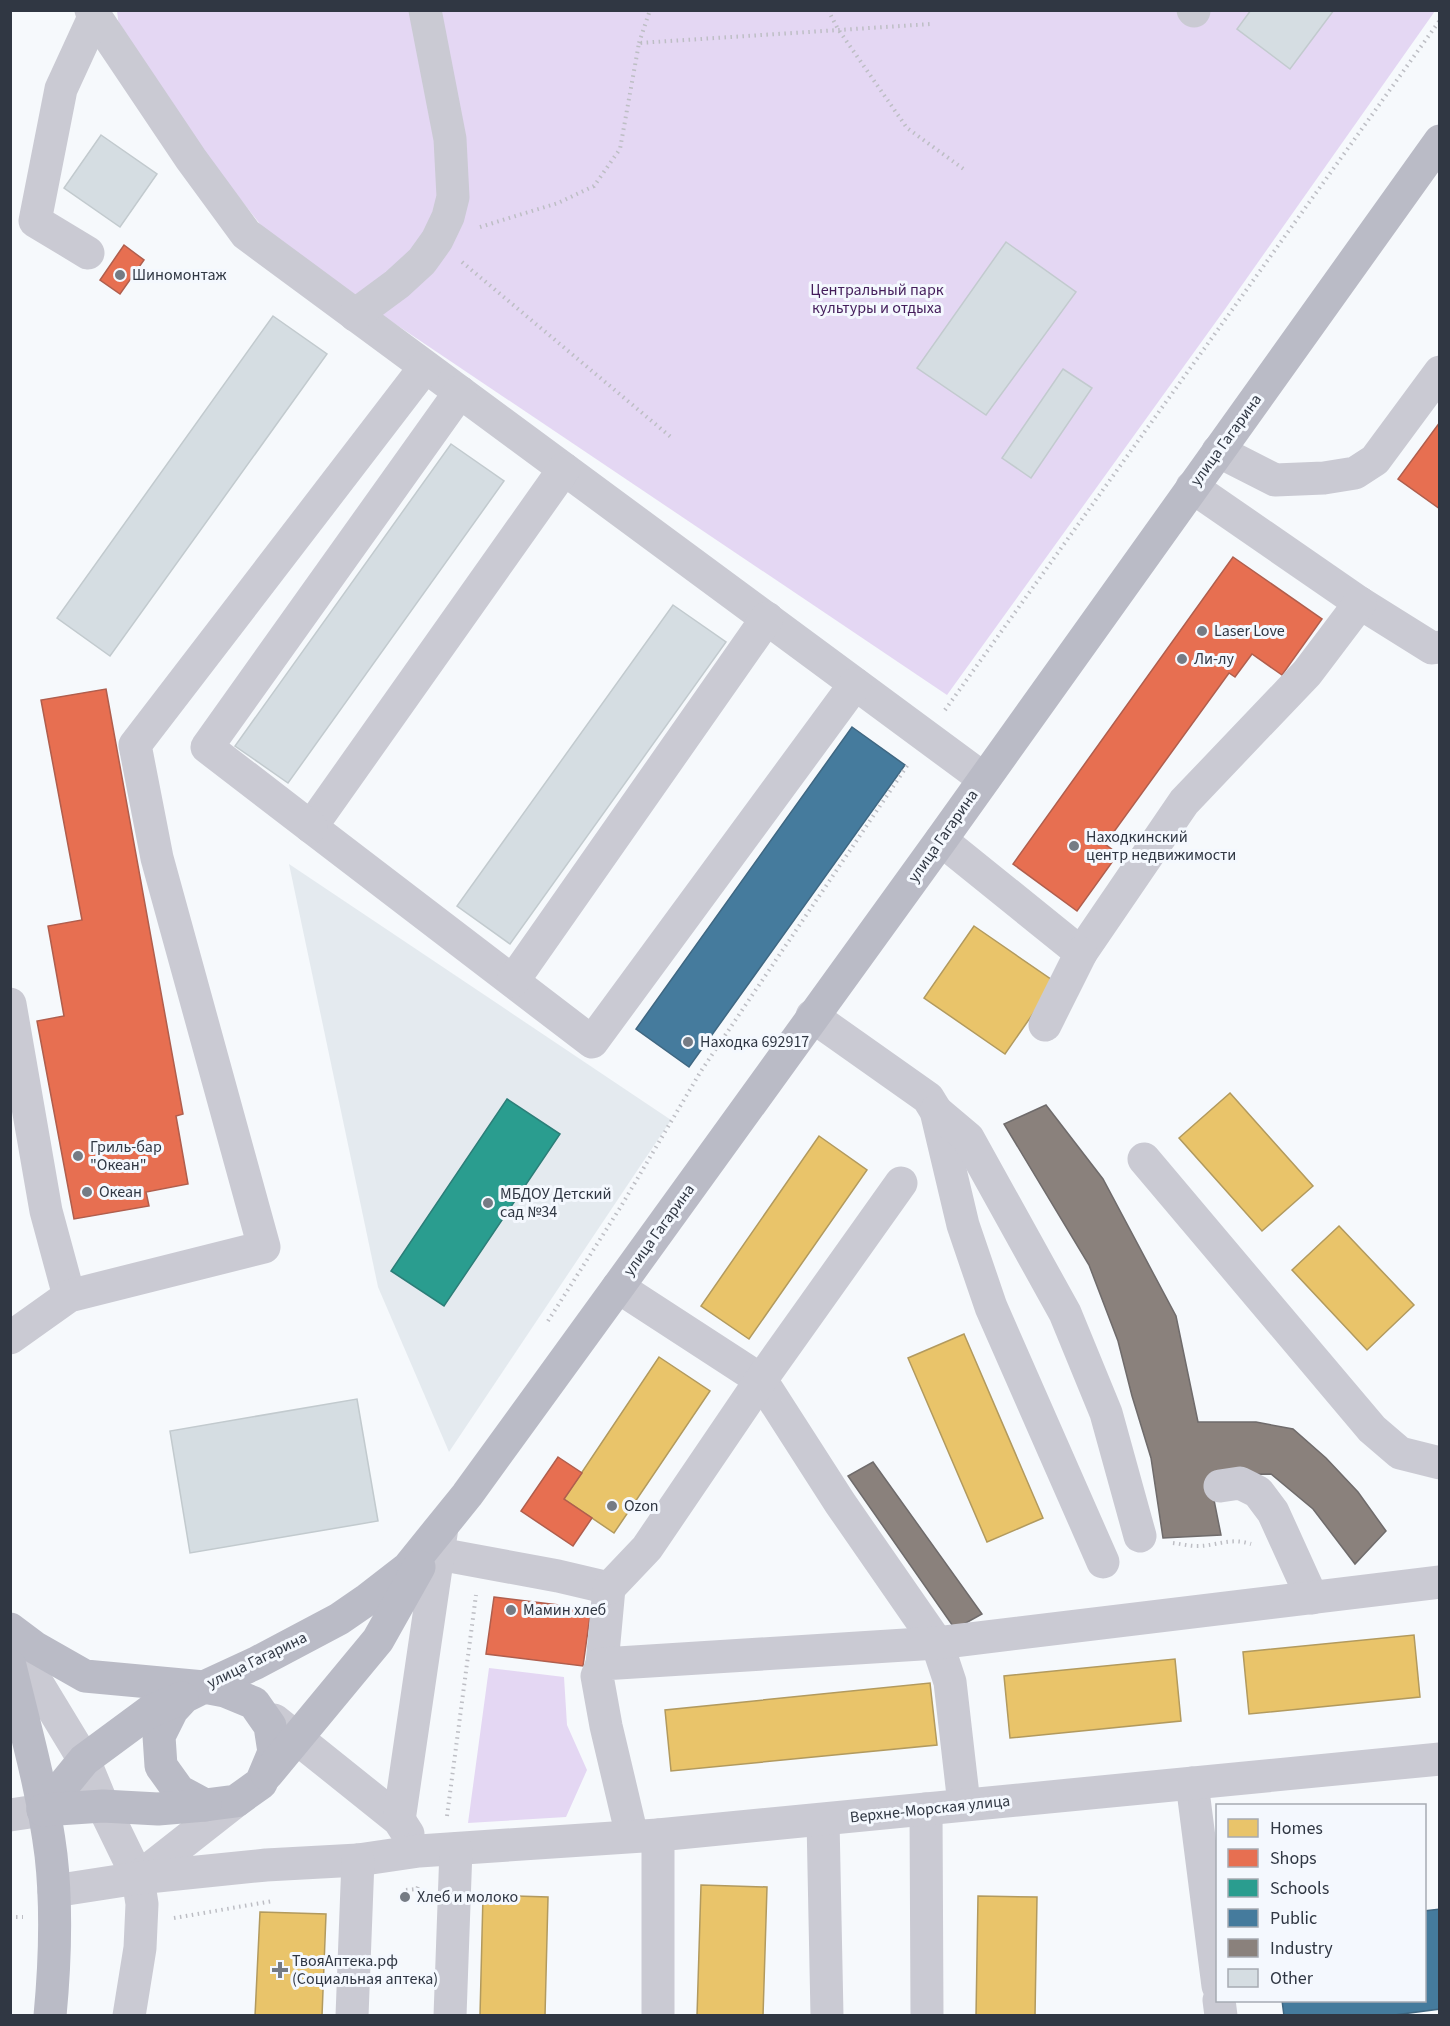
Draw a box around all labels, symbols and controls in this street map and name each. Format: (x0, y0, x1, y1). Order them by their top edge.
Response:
place label: Шиномонтаж (132, 264, 227, 286)
marker: Шиномонтаж (113, 268, 127, 282)
park label: Центральный парк культуры и отдыха (810, 279, 944, 319)
street label: улица Гагарина (1185, 390, 1267, 490)
place label: Laser Love (1214, 620, 1285, 642)
marker: Laser Love (1195, 624, 1209, 638)
place label: Ли-лу (1194, 648, 1234, 670)
marker: Ли-лу (1175, 652, 1189, 666)
street label: улица Гагарина (903, 785, 983, 887)
place label: Находкинский центр недвижимости (1086, 826, 1236, 866)
marker: Находкинский центр недвижимости (1067, 839, 1081, 853)
place label: Находка 692917 (700, 1031, 809, 1053)
marker: Находка 692917 (681, 1035, 695, 1049)
place label: Гриль-бар "Океан" (90, 1136, 162, 1176)
marker: Гриль-бар "Океан" (71, 1149, 85, 1163)
street label: улица Гагарина (618, 1180, 700, 1280)
place label: Океан (99, 1181, 142, 1203)
place label: МБДОУ Детский сад №34 (500, 1183, 612, 1223)
marker: Океан (80, 1185, 94, 1199)
marker: МБДОУ Детский сад №34 (481, 1196, 495, 1210)
place label: Ozon (624, 1495, 659, 1517)
marker: Ozon (605, 1499, 619, 1513)
place label: Мамин хлеб (523, 1599, 606, 1621)
marker: Мамин хлеб (504, 1603, 518, 1617)
street label: улица Гагарина (203, 1626, 311, 1694)
street label: Верхне-Морская улица (849, 1790, 1011, 1828)
legend (1216, 1804, 1426, 2002)
text: Homes (1270, 1816, 1323, 1841)
text: Shops (1270, 1846, 1317, 1871)
text: Schools (1270, 1876, 1329, 1901)
place label: Хлеб и молоко (417, 1886, 518, 1908)
marker: Хлеб и молоко (398, 1890, 412, 1904)
text: Public (1270, 1906, 1317, 1931)
text: Industry (1270, 1936, 1333, 1961)
place label: ТвояАптека.рф (Социальная аптека) (292, 1950, 438, 1990)
marker: ТвояАптека.рф (Социальная аптека) (273, 1963, 287, 1977)
text: Other (1270, 1966, 1314, 1991)

